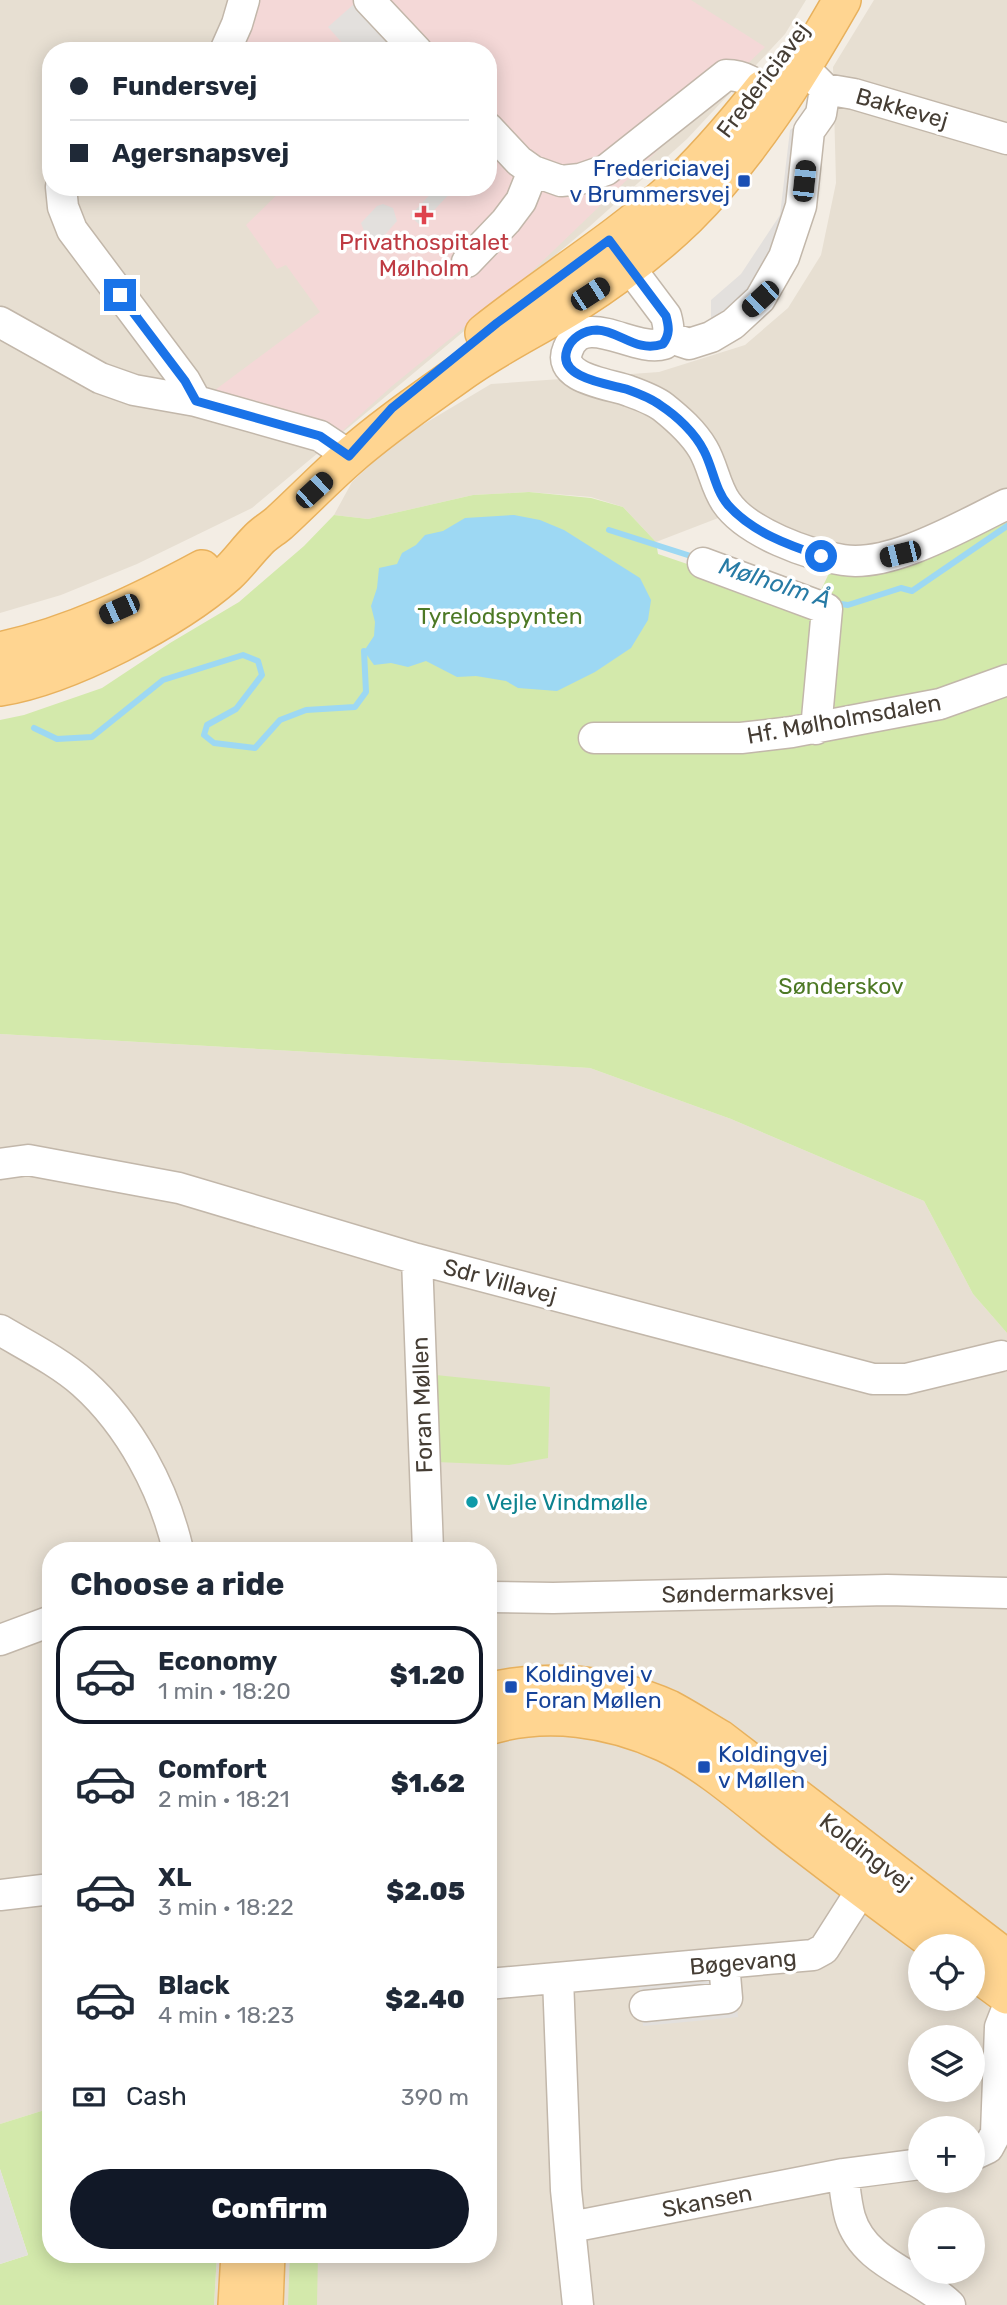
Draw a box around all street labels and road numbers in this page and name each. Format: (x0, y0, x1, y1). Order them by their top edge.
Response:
street label: Fredericiavej (711, 17, 815, 143)
street label: Bakkevej (853, 81, 951, 135)
street label: Hf. Mølholmsdalen (745, 688, 943, 750)
street label: Sdr Villavej (440, 1252, 560, 1310)
street label: Foran Møllen (406, 1336, 438, 1474)
street label: Søndermarksvej (661, 1577, 835, 1609)
street label: Koldingvej (814, 1807, 918, 1897)
street label: Bøgevang (688, 1943, 798, 1981)
street label: Skansen (660, 2179, 754, 2223)

